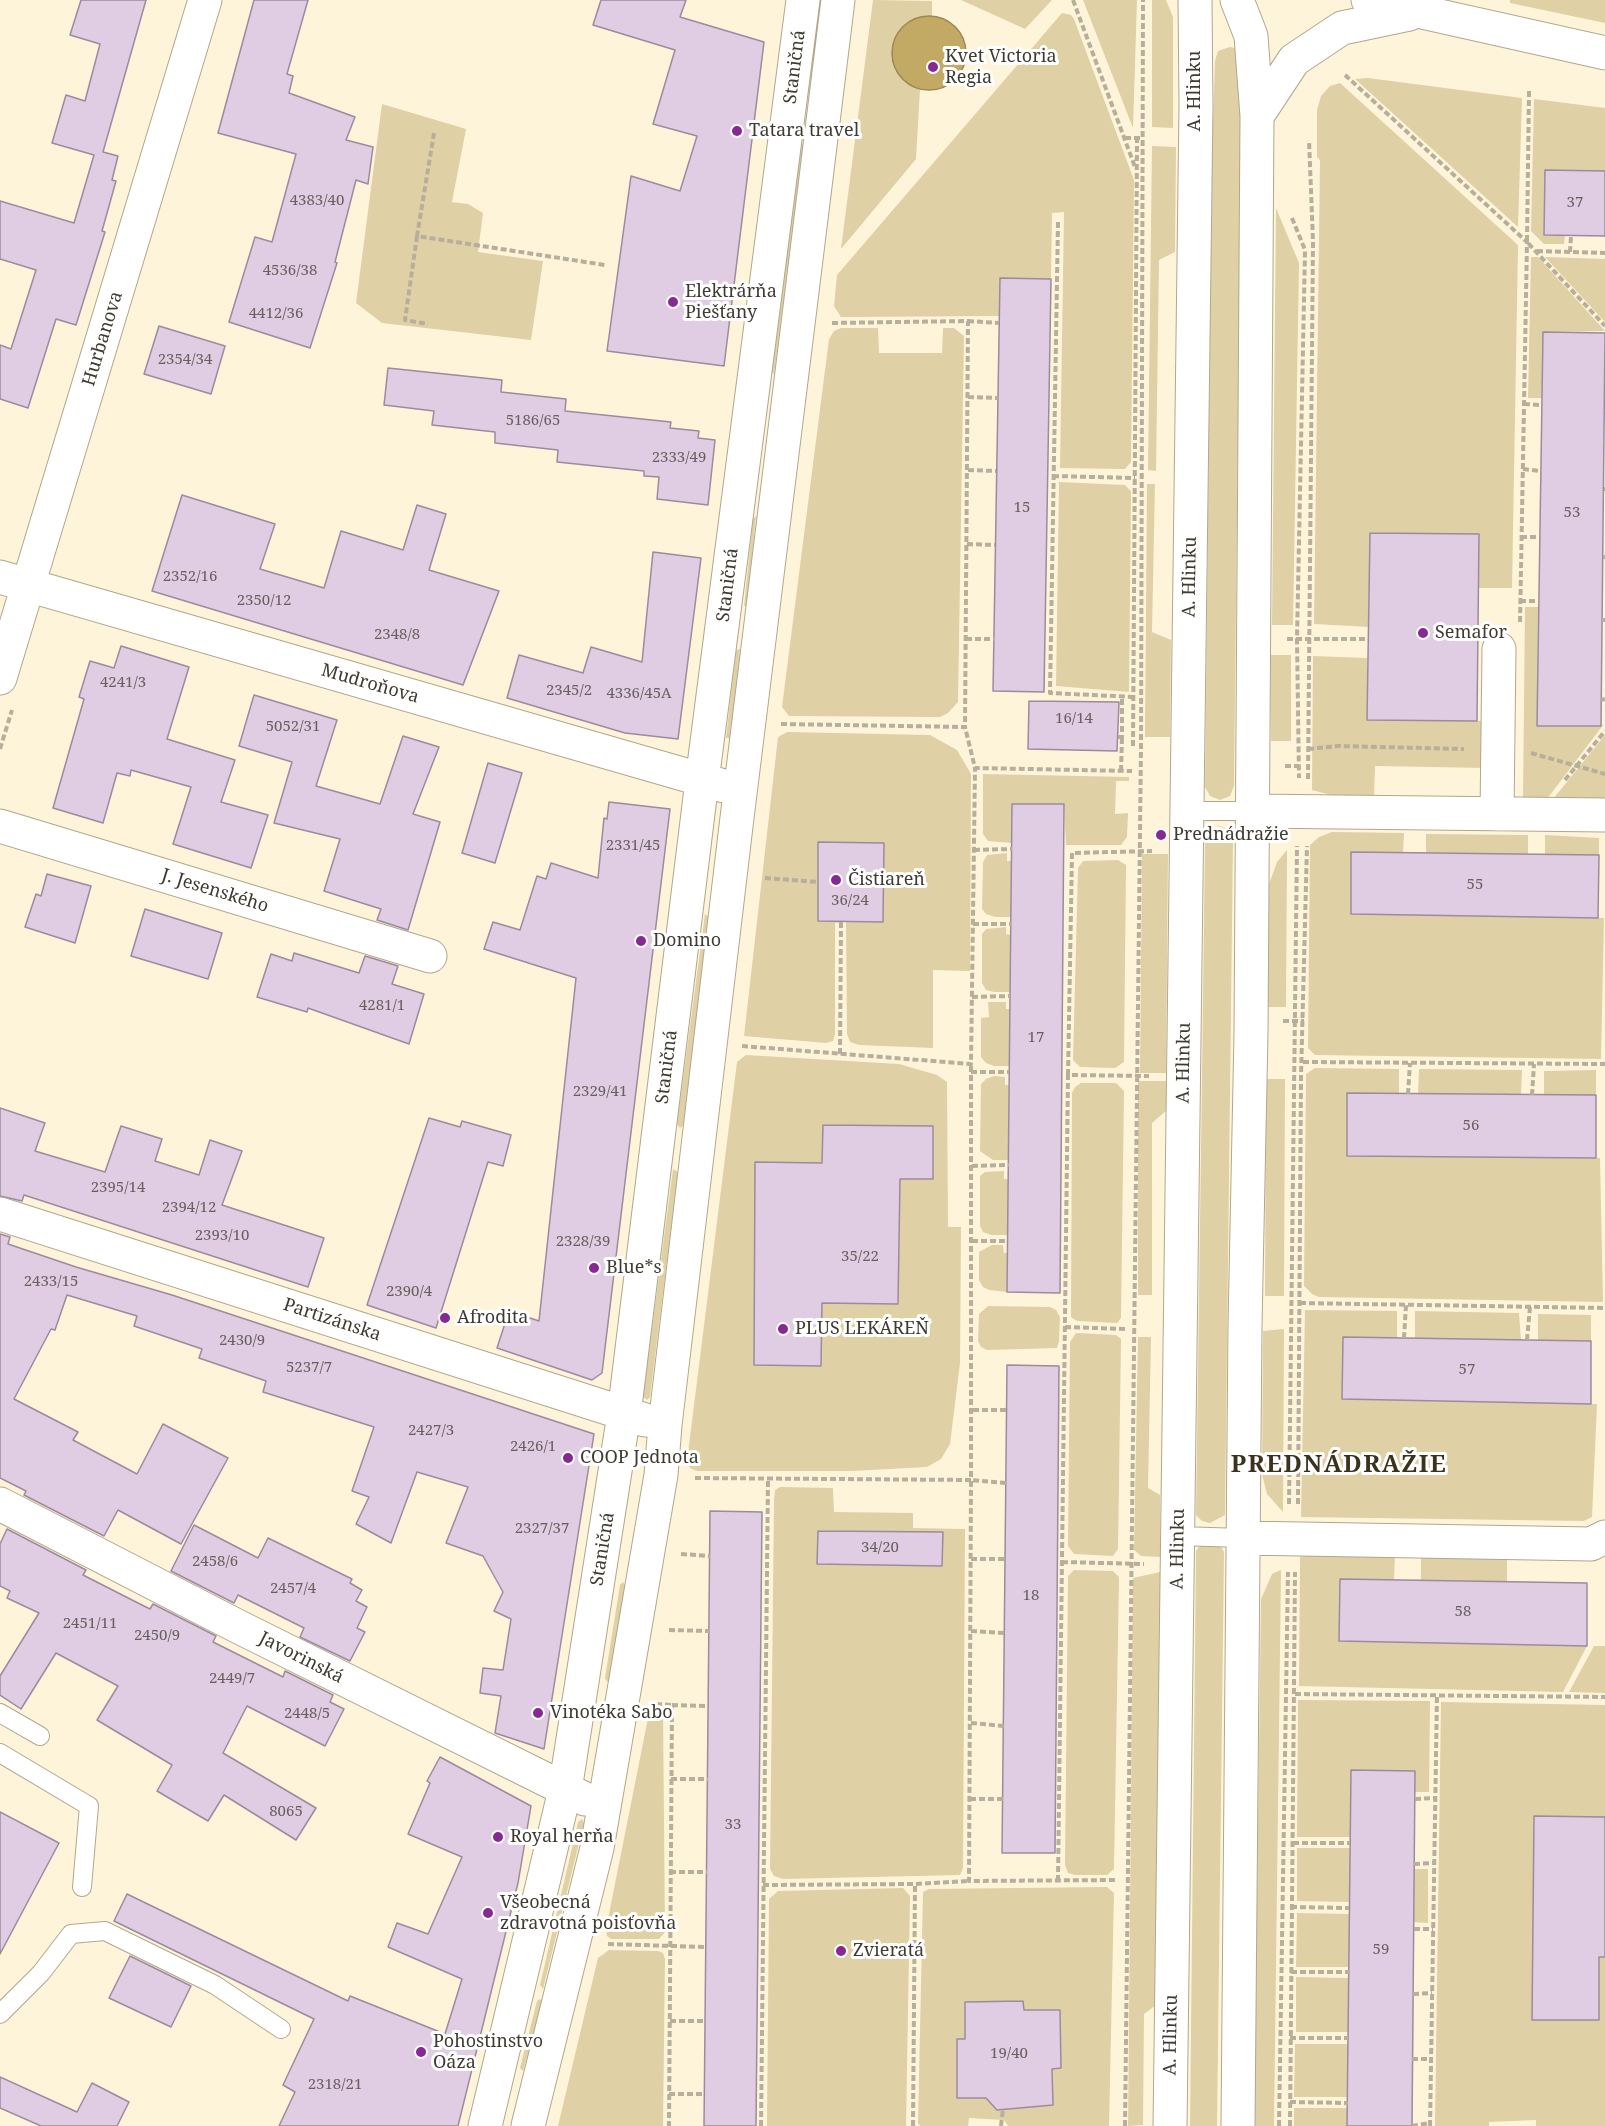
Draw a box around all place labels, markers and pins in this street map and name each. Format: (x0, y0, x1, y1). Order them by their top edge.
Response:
place label: Kvet Victoria Regia (945, 46, 1057, 88)
marker: Kvet Victoria Regia (926, 60, 940, 74)
place label: Tatara travel (749, 120, 859, 142)
marker: Tatara travel (730, 124, 744, 138)
place label: Elektrárňa Piešťany (685, 281, 777, 324)
marker: Elektrárňa Piešťany (666, 295, 680, 309)
place label: Semafor (1435, 622, 1507, 644)
marker: Semafor (1416, 626, 1430, 640)
place label: Prednádražie (1173, 824, 1289, 846)
marker: Prednádražie (1154, 828, 1168, 842)
place label: Čistiareň (848, 869, 925, 891)
marker: Čistiareň (829, 873, 843, 887)
place label: Domino (653, 930, 721, 952)
marker: Domino (634, 934, 648, 948)
place label: Blue*s (606, 1257, 662, 1279)
marker: Blue*s (587, 1261, 601, 1275)
place label: Afrodita (457, 1307, 528, 1329)
marker: Afrodita (438, 1311, 452, 1325)
place label: PLUS LEKÁREŇ (795, 1318, 929, 1340)
marker: PLUS LEKÁREŇ (776, 1322, 790, 1336)
place label: COOP Jednota (580, 1447, 699, 1469)
marker: COOP Jednota (561, 1451, 575, 1465)
place label: Vinotéka Sabo (550, 1702, 673, 1724)
marker: Vinotéka Sabo (531, 1706, 545, 1720)
place label: Royal herňa (510, 1826, 614, 1848)
marker: Royal herňa (491, 1830, 505, 1844)
place label: Všeobecná zdravotná poisťovňa (500, 1892, 676, 1934)
marker: Všeobecná zdravotná poisťovňa (481, 1906, 495, 1920)
place label: Zvieratá (853, 1940, 924, 1962)
marker: Zvieratá (834, 1944, 848, 1958)
place label: Pohostinstvo Oáza (433, 2031, 543, 2074)
marker: Pohostinstvo Oáza (414, 2045, 428, 2059)

